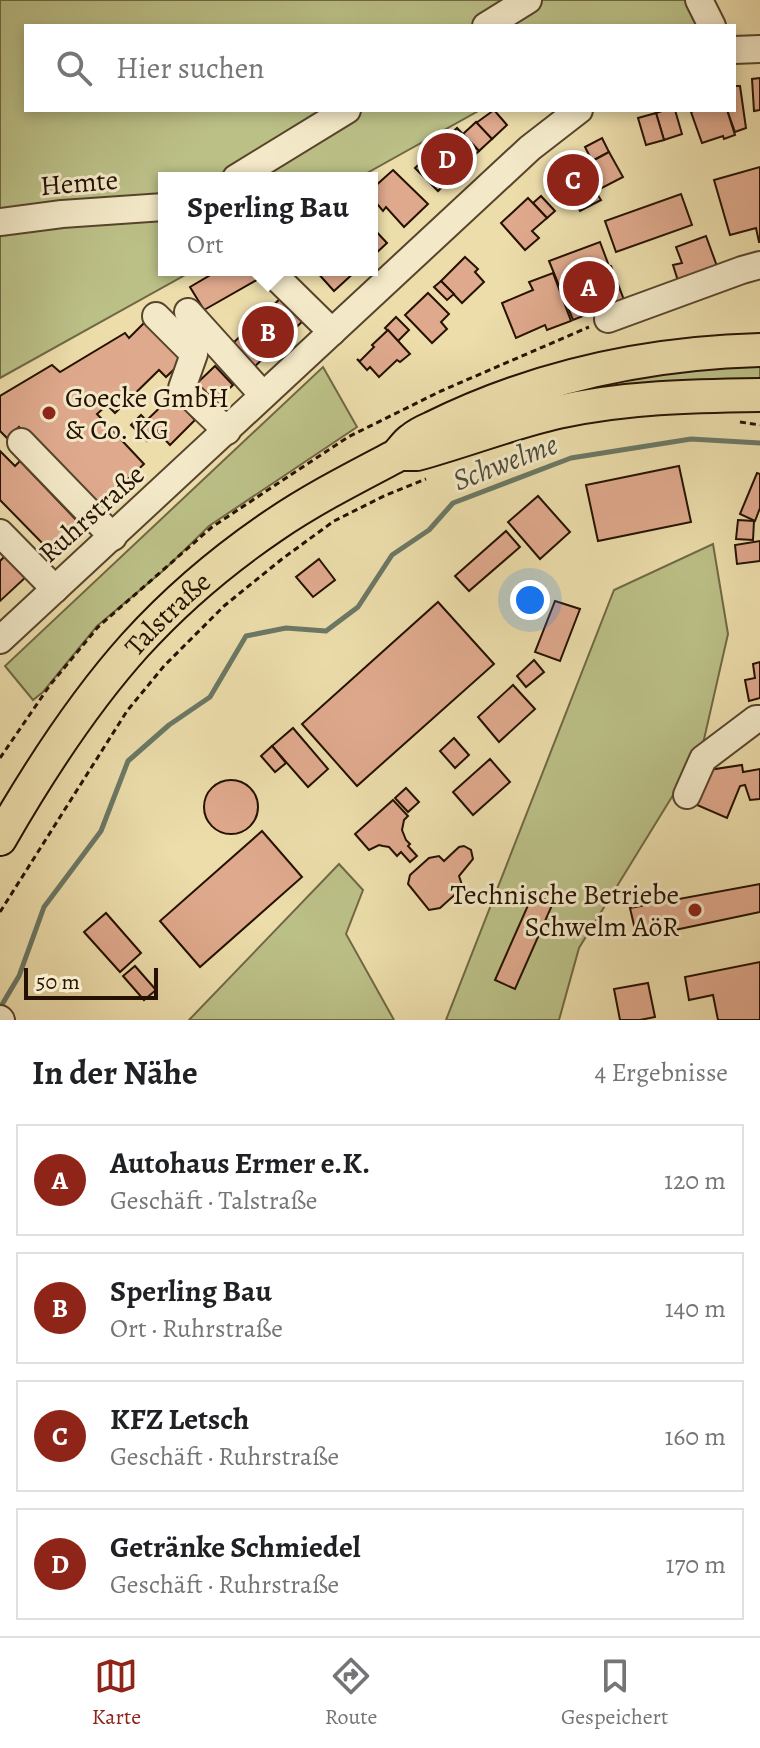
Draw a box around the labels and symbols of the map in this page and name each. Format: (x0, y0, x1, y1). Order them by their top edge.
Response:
pin: D (421, 129, 473, 189)
pin: C (547, 150, 599, 210)
street label: Hemte (38, 161, 120, 205)
pin: A (563, 257, 615, 317)
pin: B (242, 302, 294, 362)
place label: Goecke GmbH & Co. KG (65, 379, 229, 449)
marker: Goecke GmbH & Co. KG (40, 404, 58, 422)
water label: Schwelme (447, 424, 563, 500)
street label: Ruhrstraße (31, 456, 153, 571)
street label: Talstraße (116, 563, 219, 664)
your location (510, 580, 550, 620)
place label: Technische Betriebe Schwelm AöR (450, 876, 679, 946)
marker: Technische Betriebe Schwelm AöR (686, 901, 704, 919)
scale bar (24, 964, 158, 1000)

